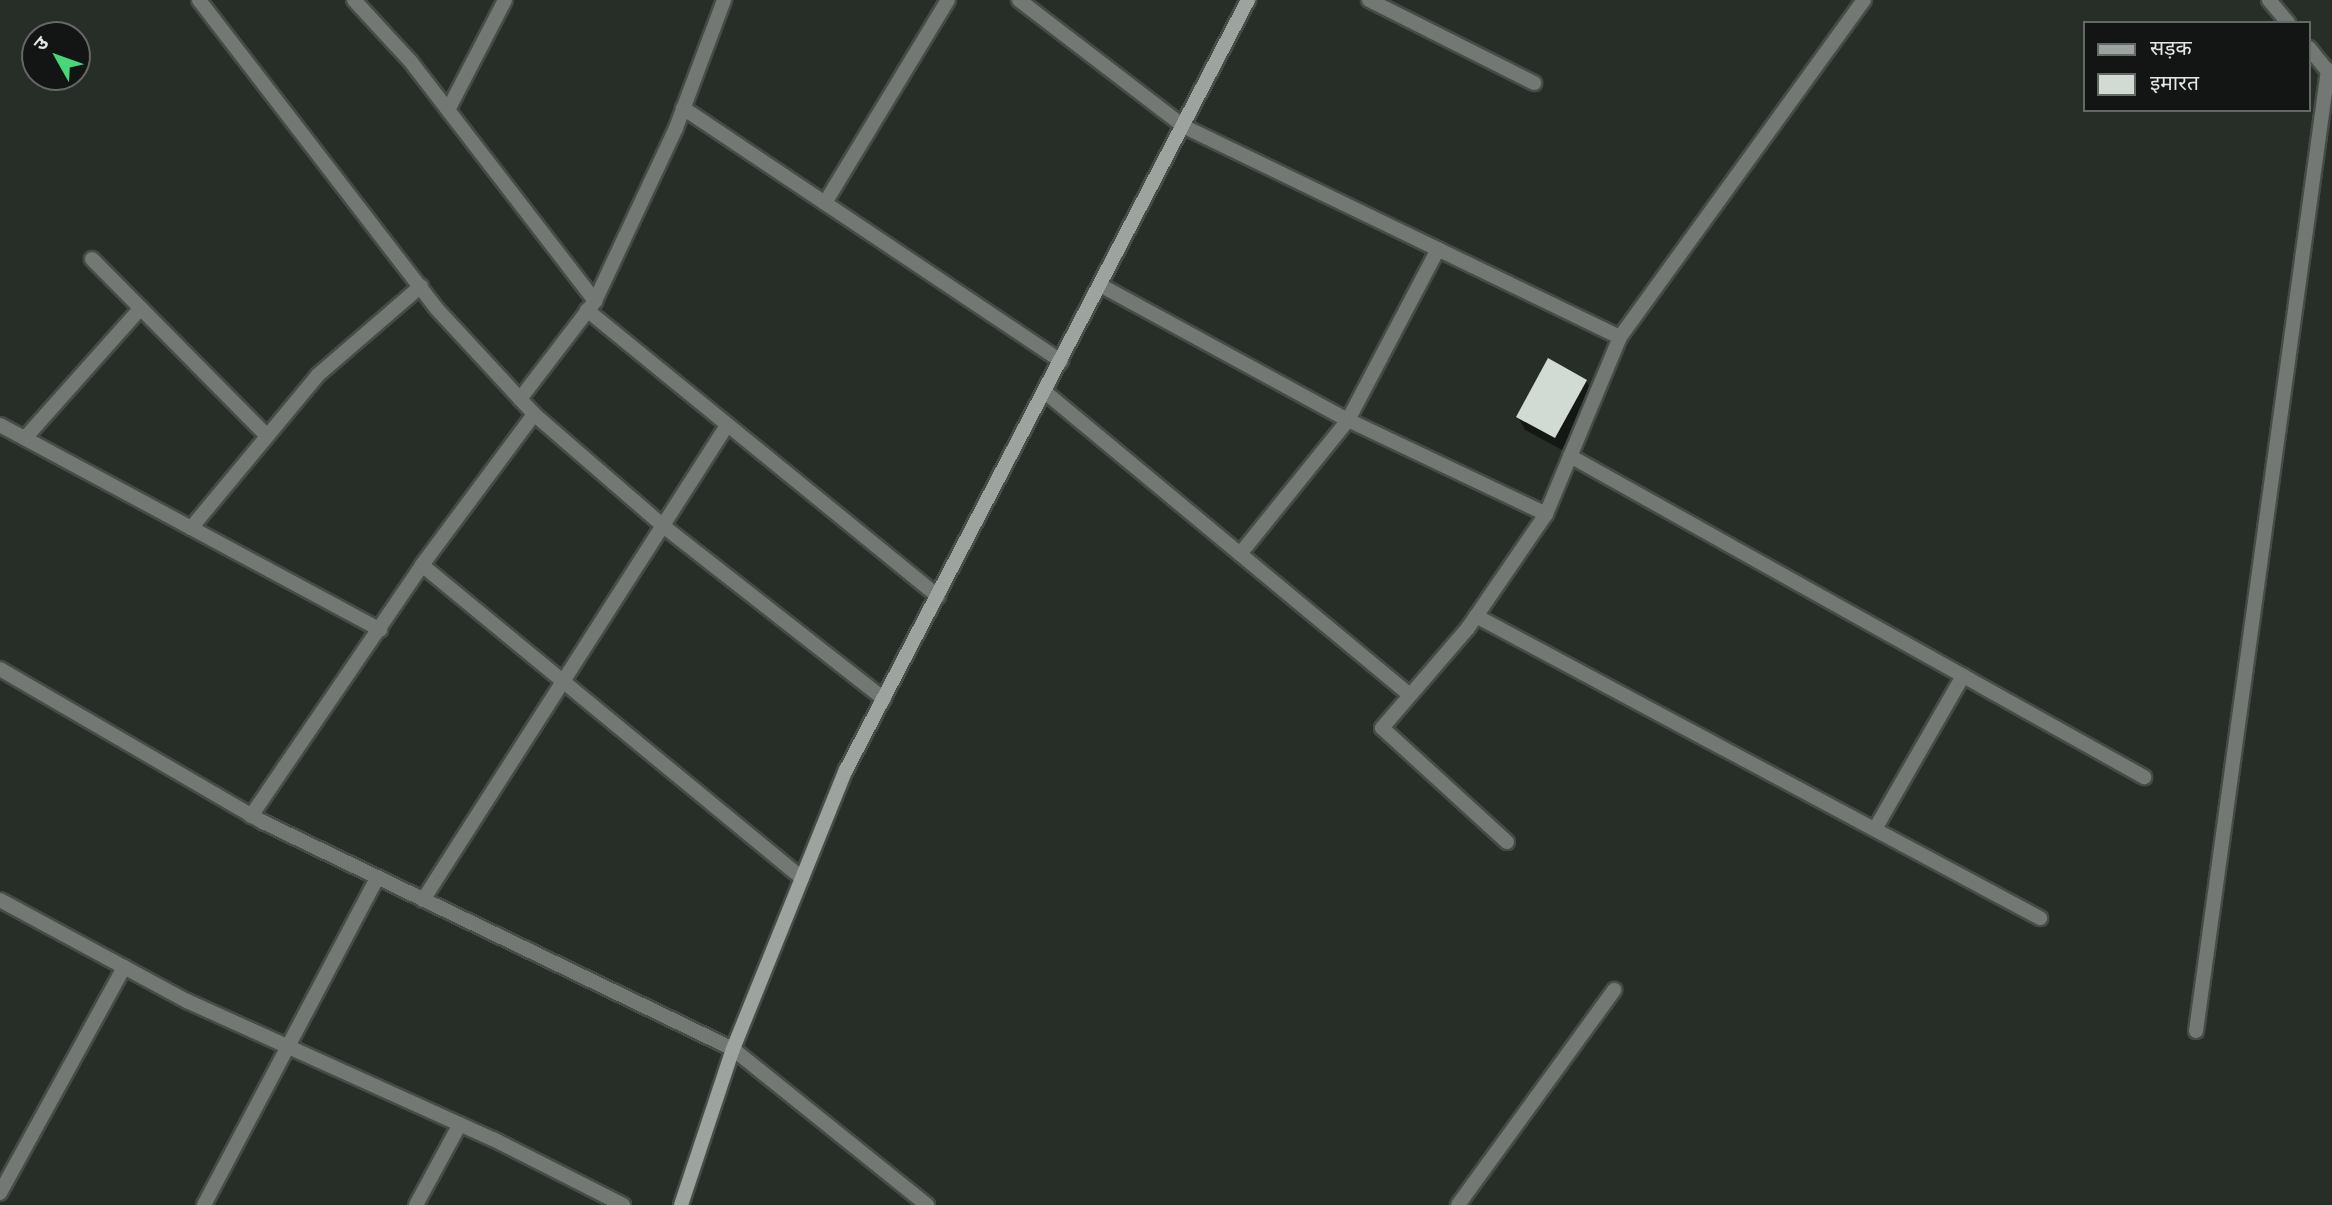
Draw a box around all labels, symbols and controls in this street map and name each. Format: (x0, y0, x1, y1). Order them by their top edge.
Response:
north arrow (21, 21, 91, 91)
legend (2084, 21, 2311, 112)
text: उ (29, 32, 53, 55)
text: सड़क (2150, 35, 2192, 60)
text: इमारत (2150, 70, 2199, 95)

